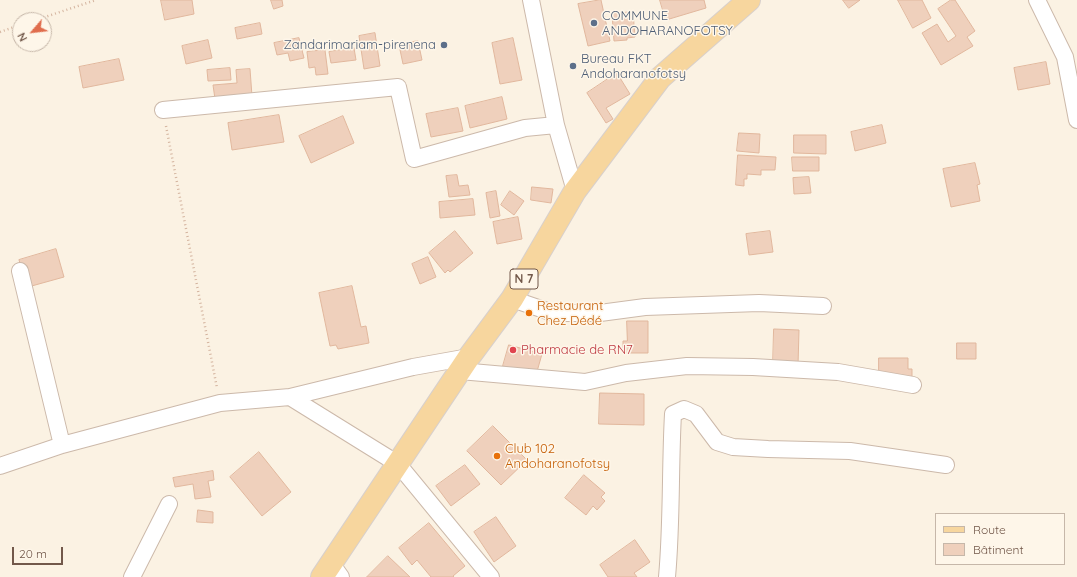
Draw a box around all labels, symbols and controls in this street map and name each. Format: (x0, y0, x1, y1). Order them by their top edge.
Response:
place label: COMMUNE ANDOHARANOFOTSY (602, 8, 733, 39)
north arrow (12, 12, 52, 52)
marker: COMMUNE ANDOHARANOFOTSY (589, 18, 599, 28)
text: N (14, 30, 30, 44)
place label: Zandarimariam-pirenena (283, 37, 436, 53)
marker: Zandarimariam-pirenena (439, 40, 449, 50)
place label: Bureau FKT Andoharanofotsy (581, 51, 686, 82)
marker: Bureau FKT Andoharanofotsy (568, 61, 578, 71)
road number: N 7 (510, 269, 538, 289)
place label: Restaurant Chez Dédé (537, 298, 603, 329)
marker: Restaurant Chez Dédé (524, 308, 534, 318)
place label: Pharmacie de RN7 (521, 342, 633, 358)
marker: Pharmacie de RN7 (508, 345, 518, 355)
place label: Club 102 Andoharanofotsy (505, 441, 610, 472)
marker: Club 102 Andoharanofotsy (492, 451, 502, 461)
legend (935, 513, 1065, 565)
text: Route (973, 522, 1006, 537)
scale bar (14, 539, 65, 565)
text: Bâtiment (973, 542, 1023, 557)
text: 20 m (19, 546, 47, 561)

